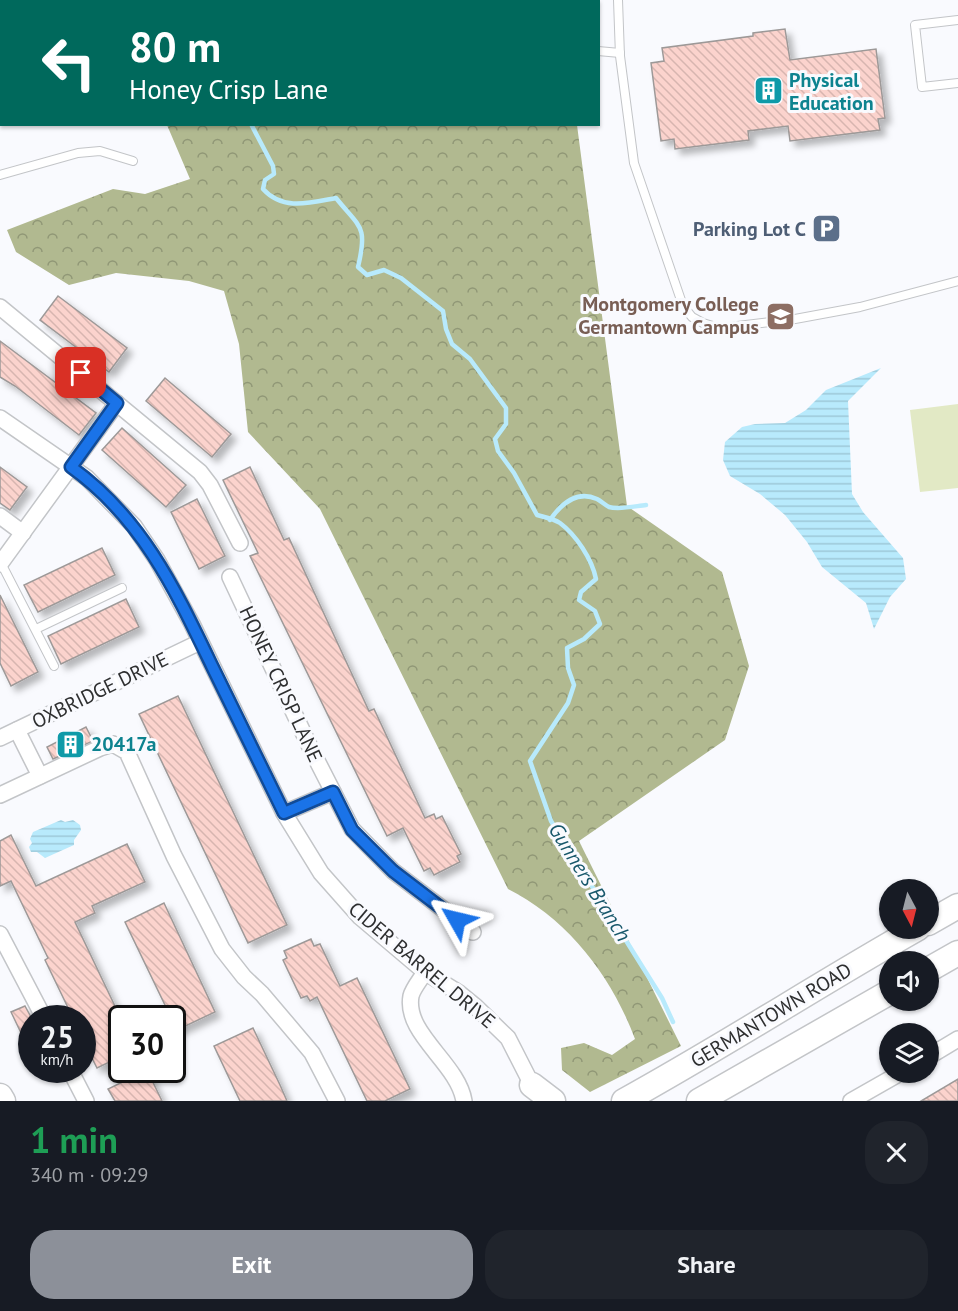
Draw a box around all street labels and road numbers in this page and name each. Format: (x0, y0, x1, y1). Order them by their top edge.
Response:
street label: HONEY CRISP LANE (233, 602, 329, 766)
street label: OXBRIDGE DRIVE (27, 646, 173, 734)
street label: CIDER BARREL DRIVE (343, 896, 501, 1034)
street label: GERMANTOWN ROAD (686, 957, 856, 1073)

